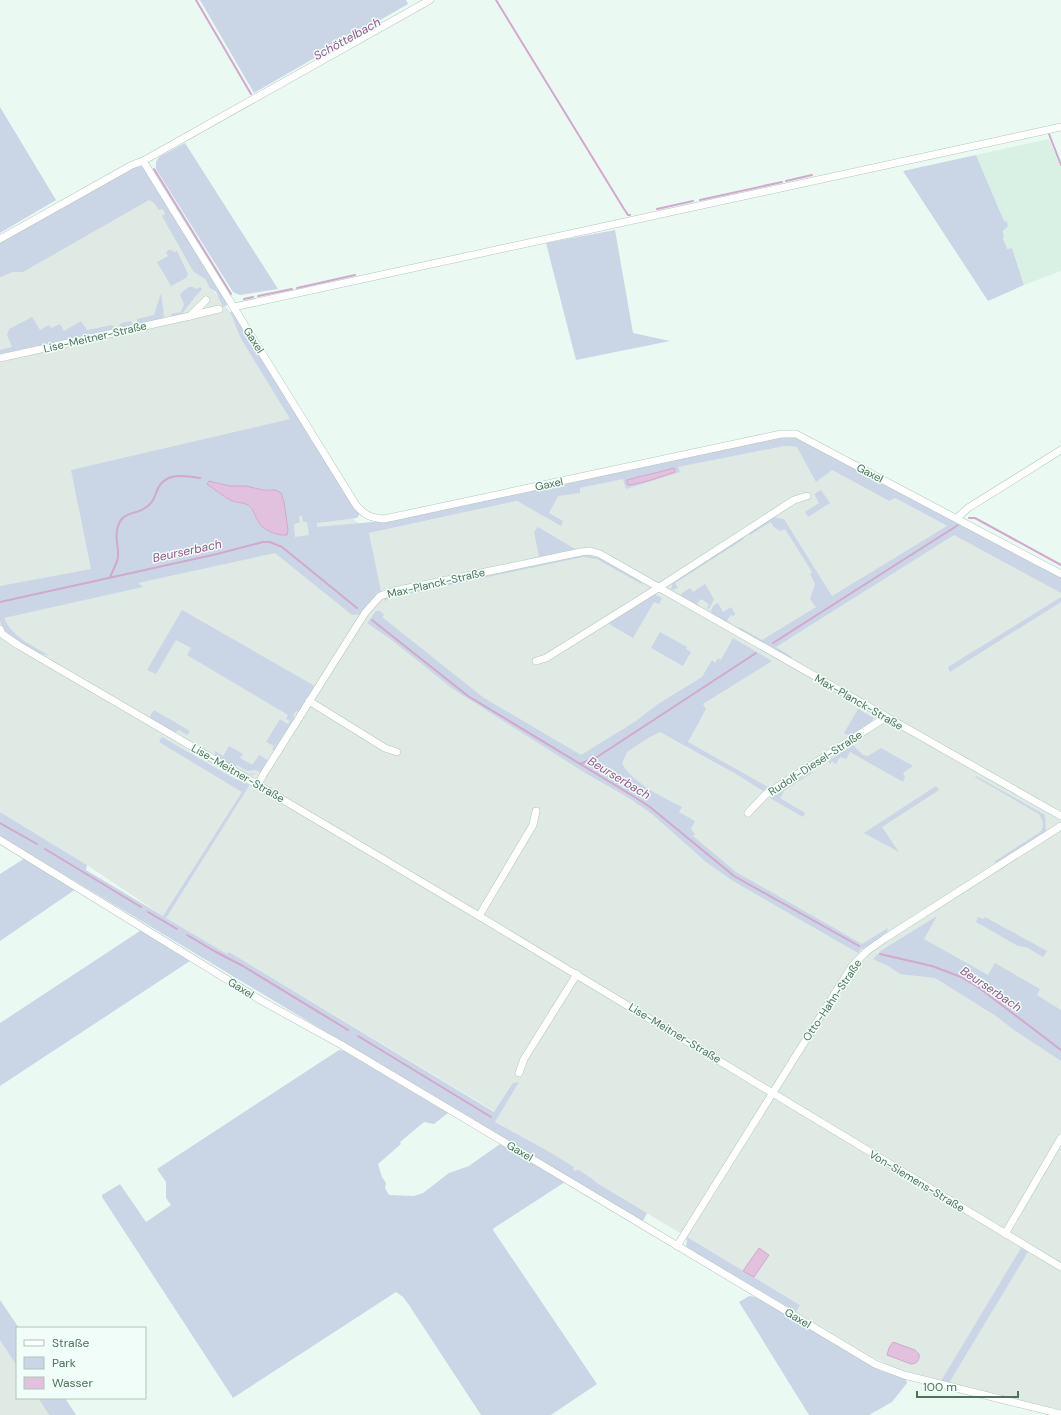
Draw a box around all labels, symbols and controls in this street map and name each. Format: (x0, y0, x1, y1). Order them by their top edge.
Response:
water label: Schöttelbach (311, 14, 383, 64)
street label: Lise-Meitner-Straße (42, 318, 148, 356)
street label: Gaxel (241, 324, 267, 356)
street label: Gaxel (854, 460, 886, 486)
street label: Gaxel (534, 474, 564, 494)
water label: Beurserbach (151, 536, 223, 566)
street label: Max-Planck-Straße (386, 565, 486, 601)
street label: Max-Planck-Straße (812, 671, 906, 733)
street label: Rudolf-Diesel-Straße (765, 727, 865, 799)
street label: Lise-Meitner-Straße (189, 741, 287, 805)
water label: Beurserbach (585, 753, 653, 803)
street label: Otto-Hahn-Straße (799, 956, 865, 1044)
water label: Beurserbach (957, 963, 1025, 1015)
street label: Gaxel (225, 975, 257, 1001)
street label: Lise-Meitner-Straße (626, 1000, 724, 1066)
street label: Gaxel (504, 1138, 536, 1164)
street label: Von-Siemens-Straße (867, 1147, 967, 1215)
street label: Gaxel (782, 1305, 814, 1331)
legend (16, 1327, 146, 1399)
text: Straße (52, 1335, 89, 1351)
text: Park (52, 1355, 76, 1371)
scale bar (917, 1373, 1018, 1399)
text: Wasser (52, 1375, 93, 1391)
text: 100 m (923, 1379, 957, 1395)

